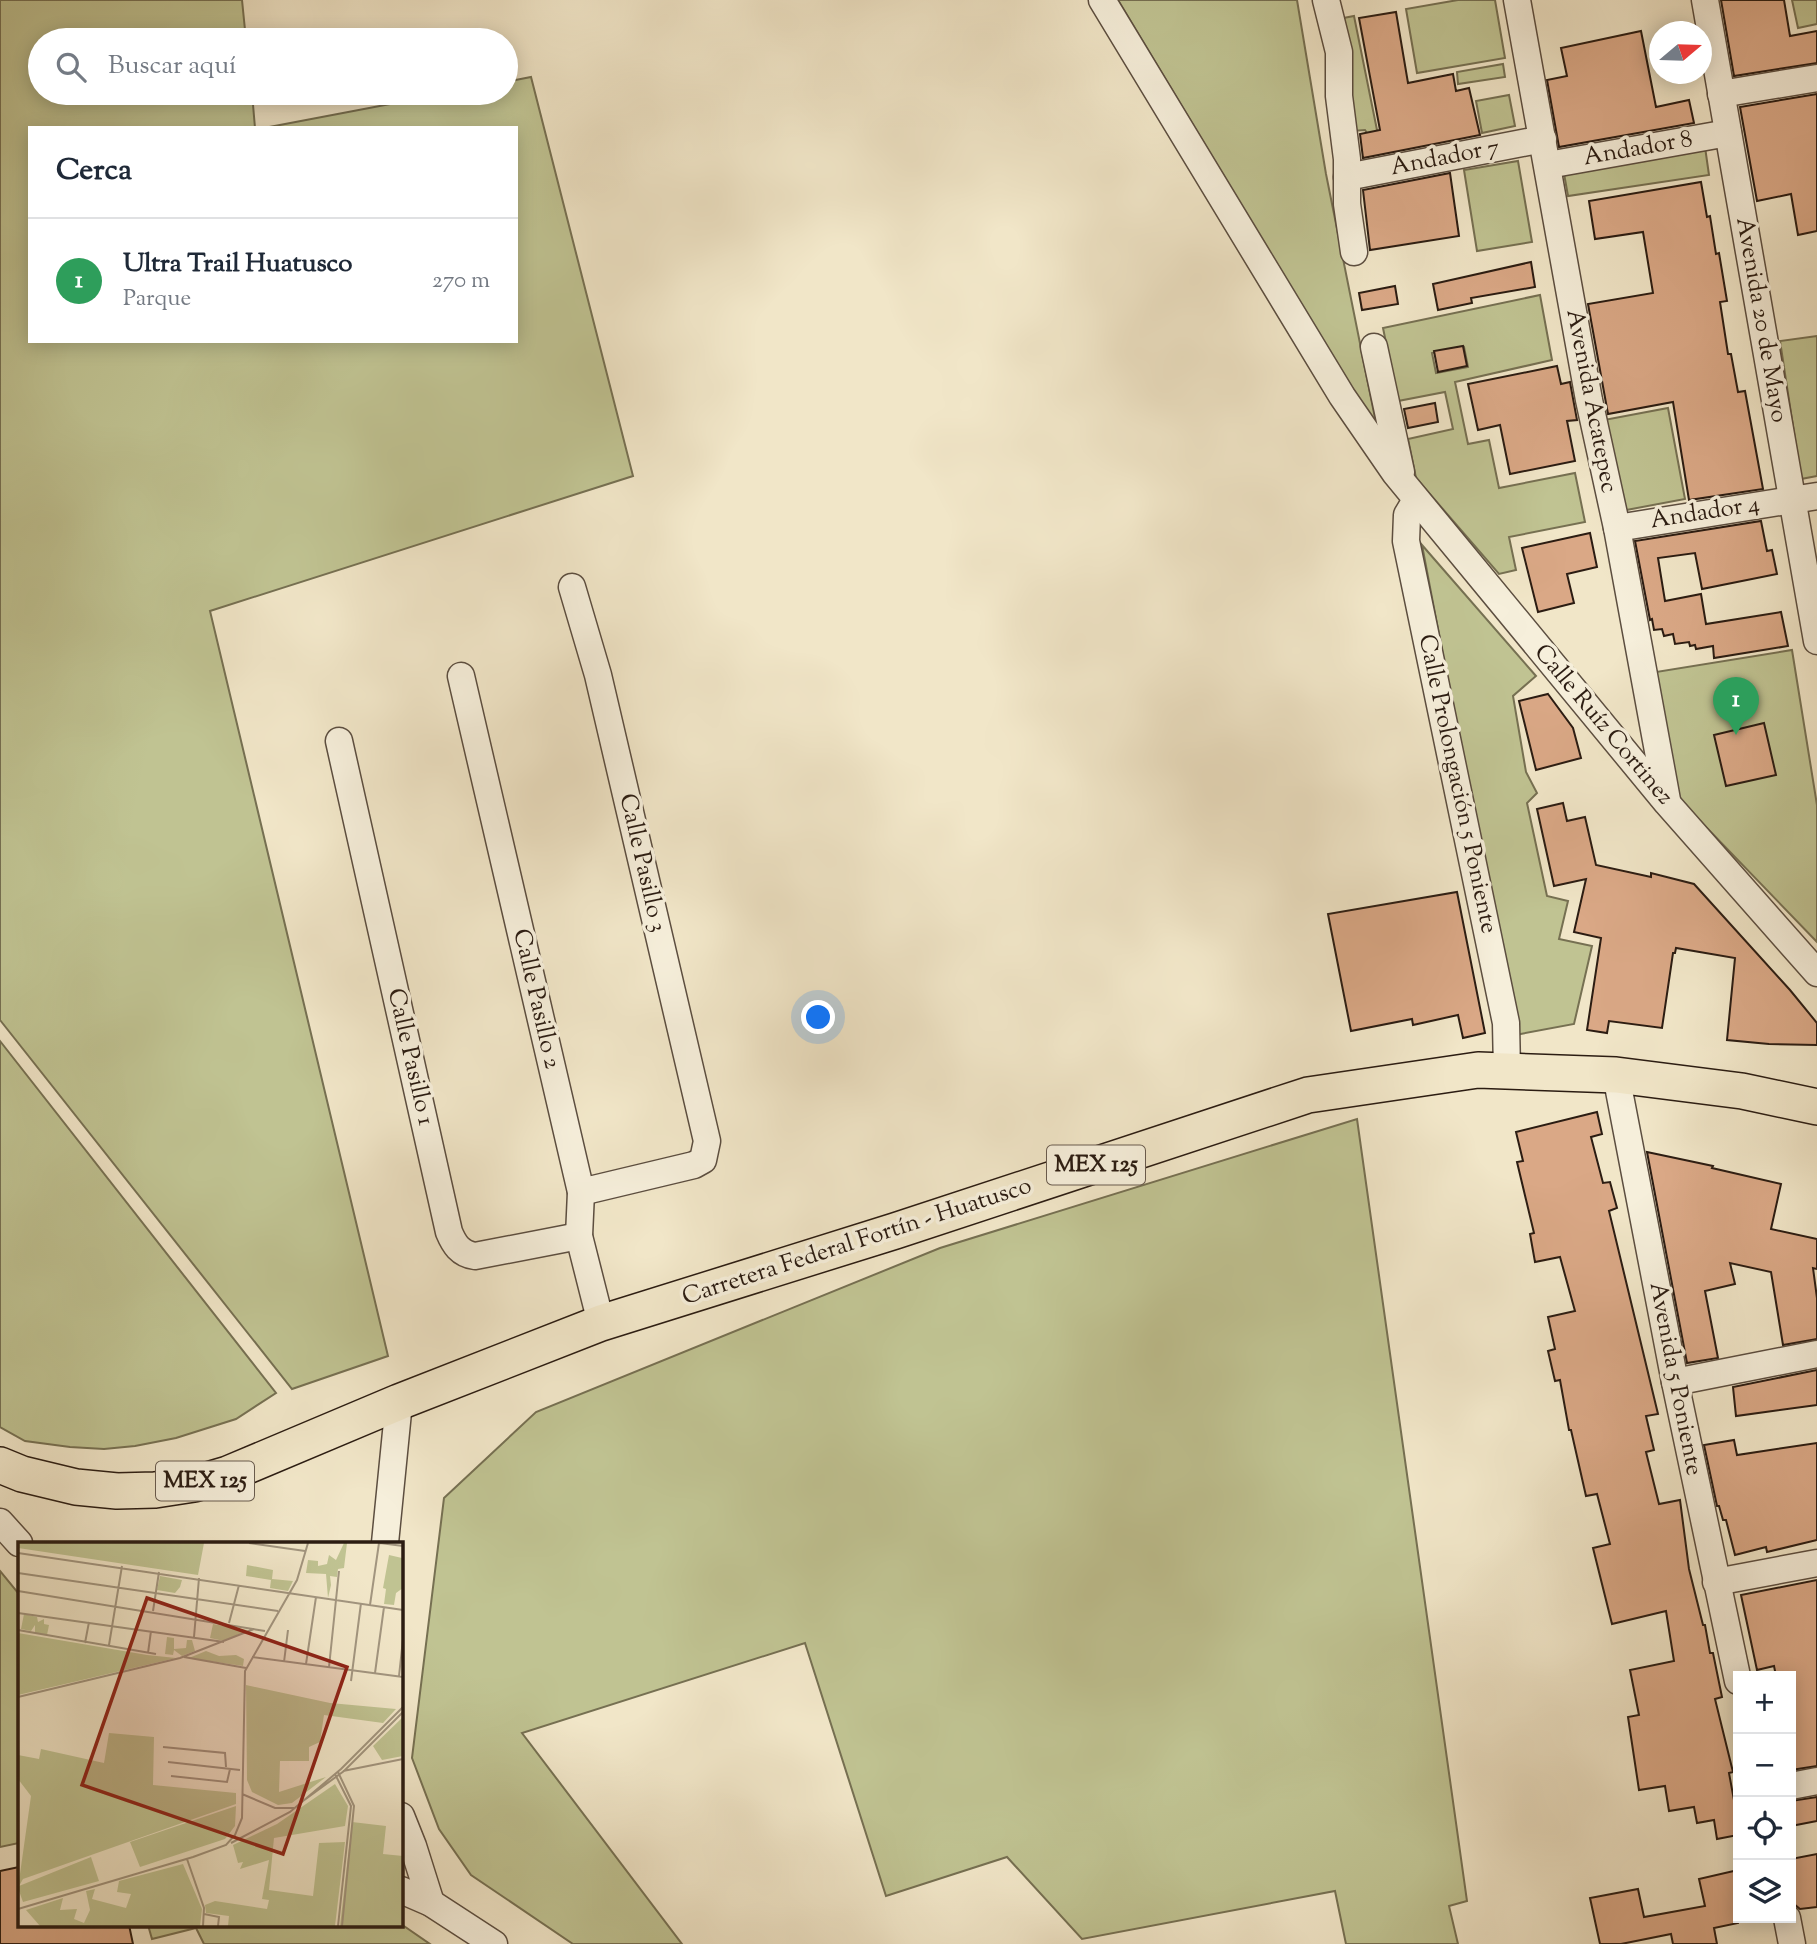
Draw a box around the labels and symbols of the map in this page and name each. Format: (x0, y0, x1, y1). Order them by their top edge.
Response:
north arrow (1649, 21, 1712, 84)
street label: Andador 8 (1581, 123, 1695, 175)
street label: Andador 7 (1388, 131, 1502, 185)
street label: Avenida 20 de Mayo (1726, 215, 1796, 425)
street label: Avenida Acatepec (1557, 306, 1625, 496)
street label: Andador 4 (1648, 488, 1762, 538)
street label: Calle Prolongación 5 Poniente (1409, 631, 1505, 937)
street label: Calle Ruíz Cortinez (1525, 637, 1681, 813)
pin: 1 (1713, 677, 1759, 735)
street label: Calle Pasillo 3 (610, 790, 674, 936)
street label: Calle Pasillo 2 (503, 926, 569, 1072)
street label: Calle Pasillo 1 (378, 985, 442, 1129)
your location (801, 1000, 835, 1034)
road number: MEX 125 (1047, 1146, 1145, 1184)
street label: Carretera Federal Fortín - Huatusco (678, 1169, 1036, 1315)
street label: Avenida 5 Poniente (1640, 1279, 1710, 1479)
road number: MEX 125 (156, 1462, 254, 1500)
inset map (18, 1542, 402, 1926)

